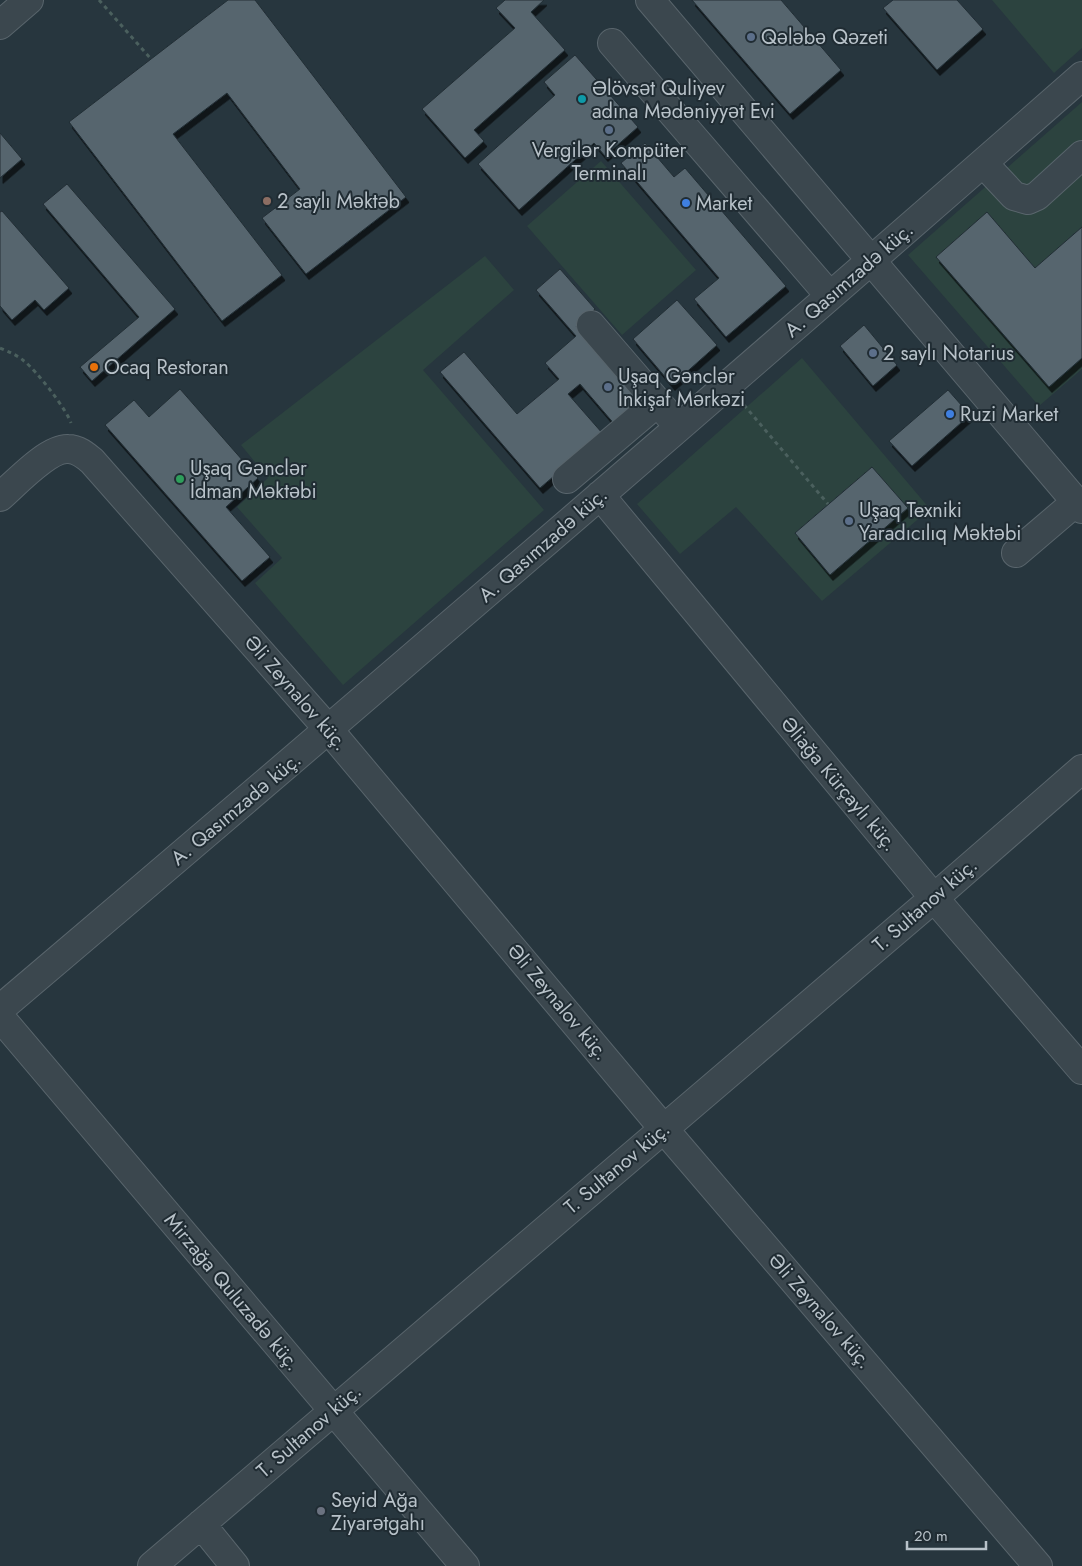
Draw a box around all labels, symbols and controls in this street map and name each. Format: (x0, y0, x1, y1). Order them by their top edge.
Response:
place label: Qələbə Qəzeti (761, 23, 888, 52)
marker: Qələbə Qəzeti (745, 31, 757, 43)
place label: Əlövsət Quliyev adına Mədəniyyət Evi (592, 74, 775, 126)
marker: Əlövsət Quliyev adına Mədəniyyət Evi (576, 93, 588, 105)
marker: Vergilər Kompüter Terminalı (603, 124, 615, 136)
place label: Vergilər Kompüter Terminalı (532, 136, 686, 188)
place label: 2 saylı Məktəb (277, 187, 400, 216)
place label: Market (696, 189, 752, 218)
marker: 2 saylı Məktəb (261, 195, 273, 207)
marker: Market (680, 197, 692, 209)
street label: A. Qasımzadə küç. (778, 216, 920, 344)
place label: 2 saylı Notarius (883, 339, 1014, 368)
marker: 2 saylı Notarius (867, 347, 879, 359)
place label: Ocaq Restoran (104, 353, 229, 382)
marker: Ocaq Restoran (88, 361, 100, 373)
place label: Uşaq Gənclər İnkişaf Mərkəzi (618, 362, 745, 414)
marker: Uşaq Gənclər İnkişaf Mərkəzi (602, 381, 614, 393)
place label: Ruzi Market (960, 400, 1059, 429)
marker: Ruzi Market (944, 408, 956, 420)
place label: Uşaq Gənclər İdman Məktəbi (190, 454, 317, 506)
marker: Uşaq Gənclər İdman Məktəbi (174, 473, 186, 485)
street label: A. Qasımzadə küç. (472, 481, 614, 609)
place label: Uşaq Texniki Yaradıcılıq Məktəbi (859, 496, 1022, 548)
marker: Uşaq Texniki Yaradıcılıq Məktəbi (843, 515, 855, 527)
street label: Əli Zeynalov küç. (238, 629, 354, 757)
street label: Əliağa Kürçaylı küç. (774, 710, 904, 858)
street label: A. Qasımzadə küç. (165, 746, 307, 872)
street label: T. Sultanov küç. (866, 851, 984, 959)
street label: Əli Zeynalov küç. (500, 937, 616, 1067)
street label: T. Sultanov küç. (558, 1115, 676, 1221)
street label: Mirzağa Quluzadə küç. (157, 1207, 307, 1377)
street label: Əli Zeynalov küç. (762, 1247, 878, 1375)
street label: T. Sultanov küç. (250, 1377, 368, 1485)
place label: Seyid Ağa Ziyarətgahı (331, 1486, 425, 1538)
marker: Seyid Ağa Ziyarətgahı (315, 1505, 327, 1517)
scale bar (907, 1518, 986, 1550)
text: 20 m (914, 1525, 948, 1547)

